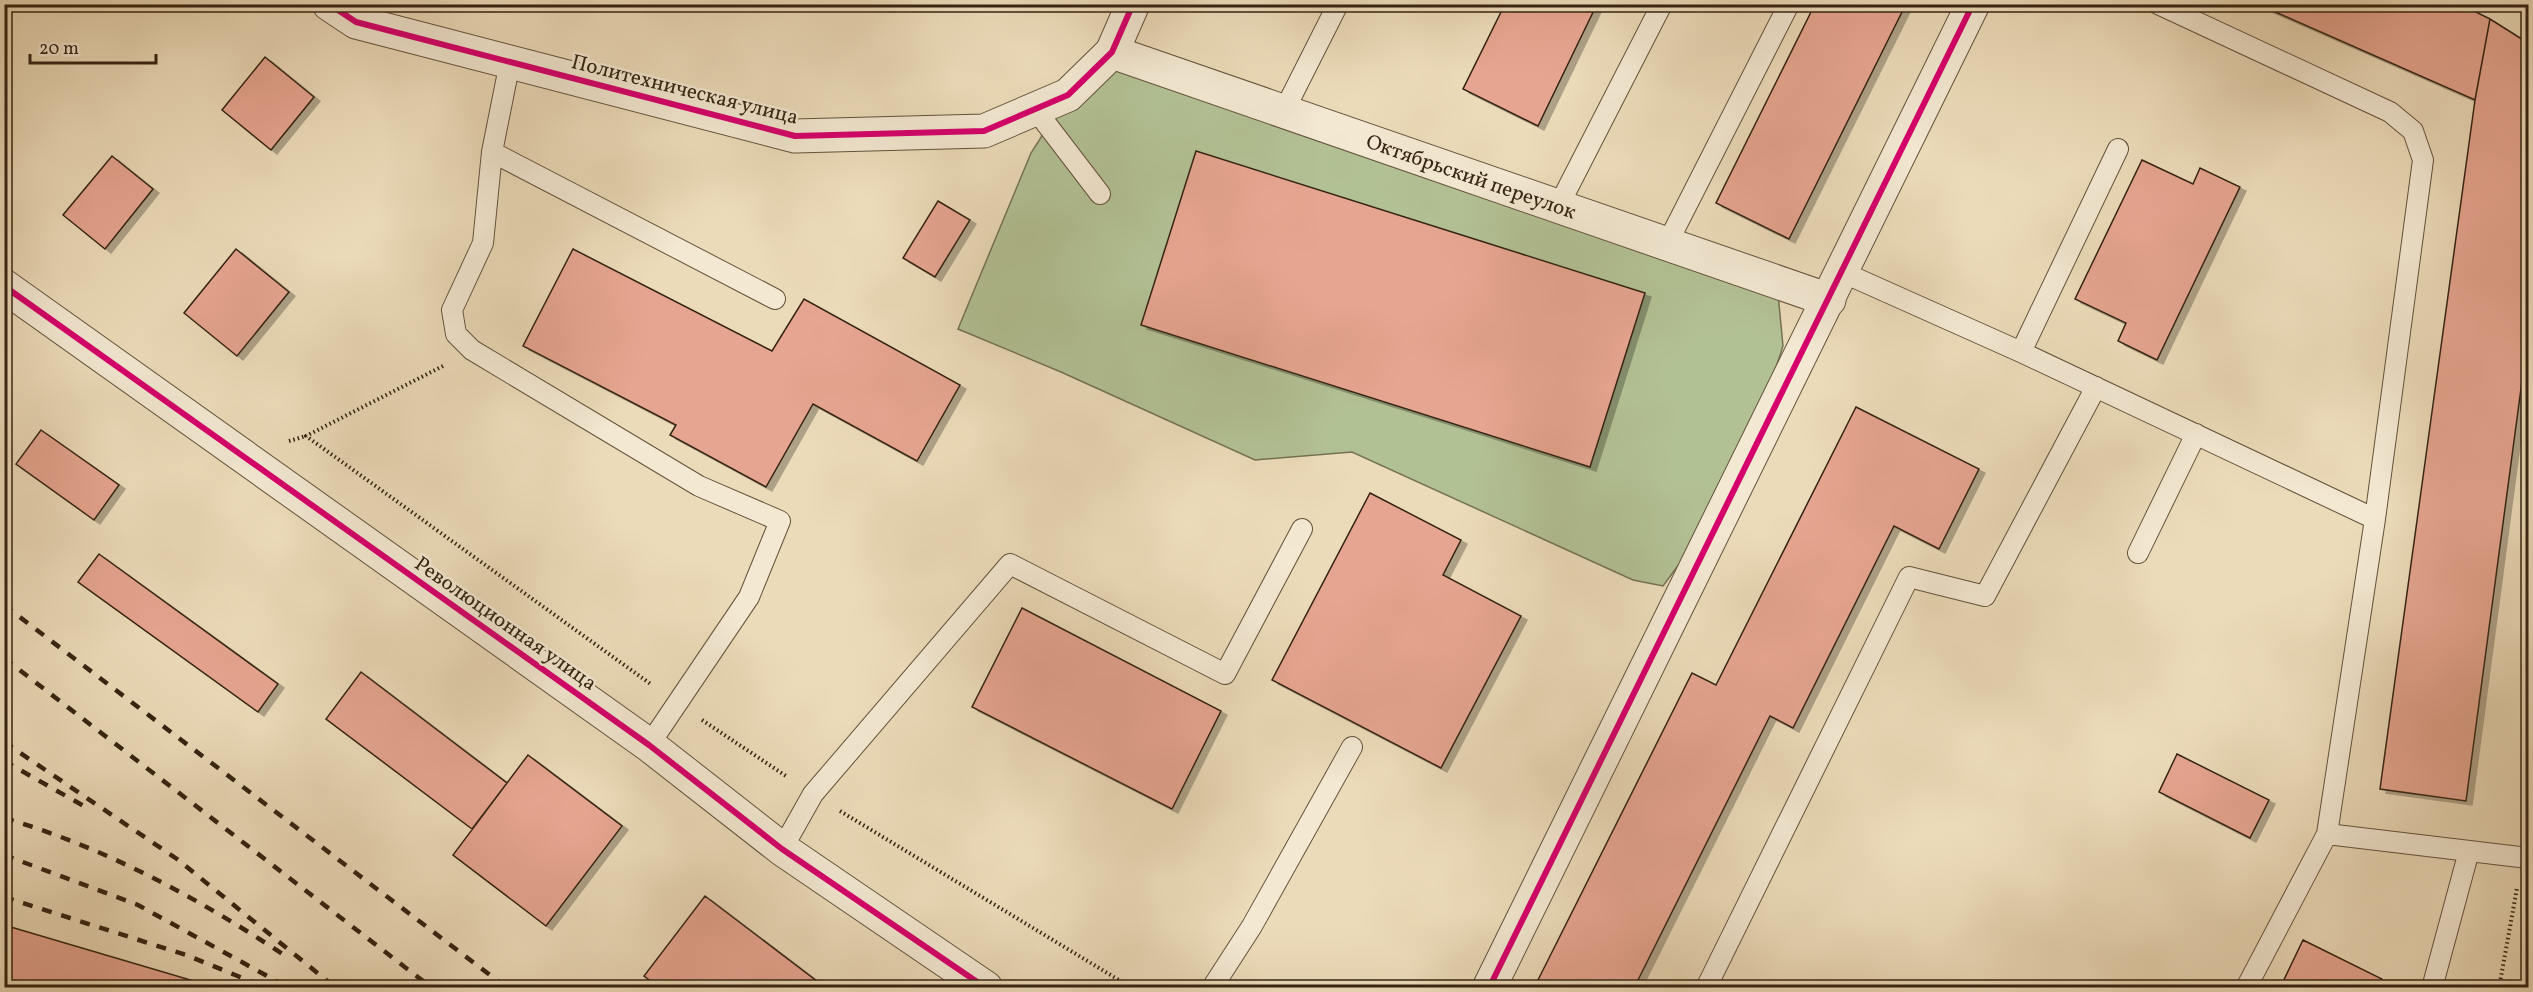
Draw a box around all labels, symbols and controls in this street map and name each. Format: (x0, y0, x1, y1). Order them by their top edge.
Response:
scale bar (30, 27, 156, 65)
text: 20 m (39, 37, 79, 62)
street label: Политехническая улица (568, 48, 801, 133)
street label: Октябрьский переулок (1362, 128, 1580, 227)
street label: Революционная улица (408, 550, 602, 698)

